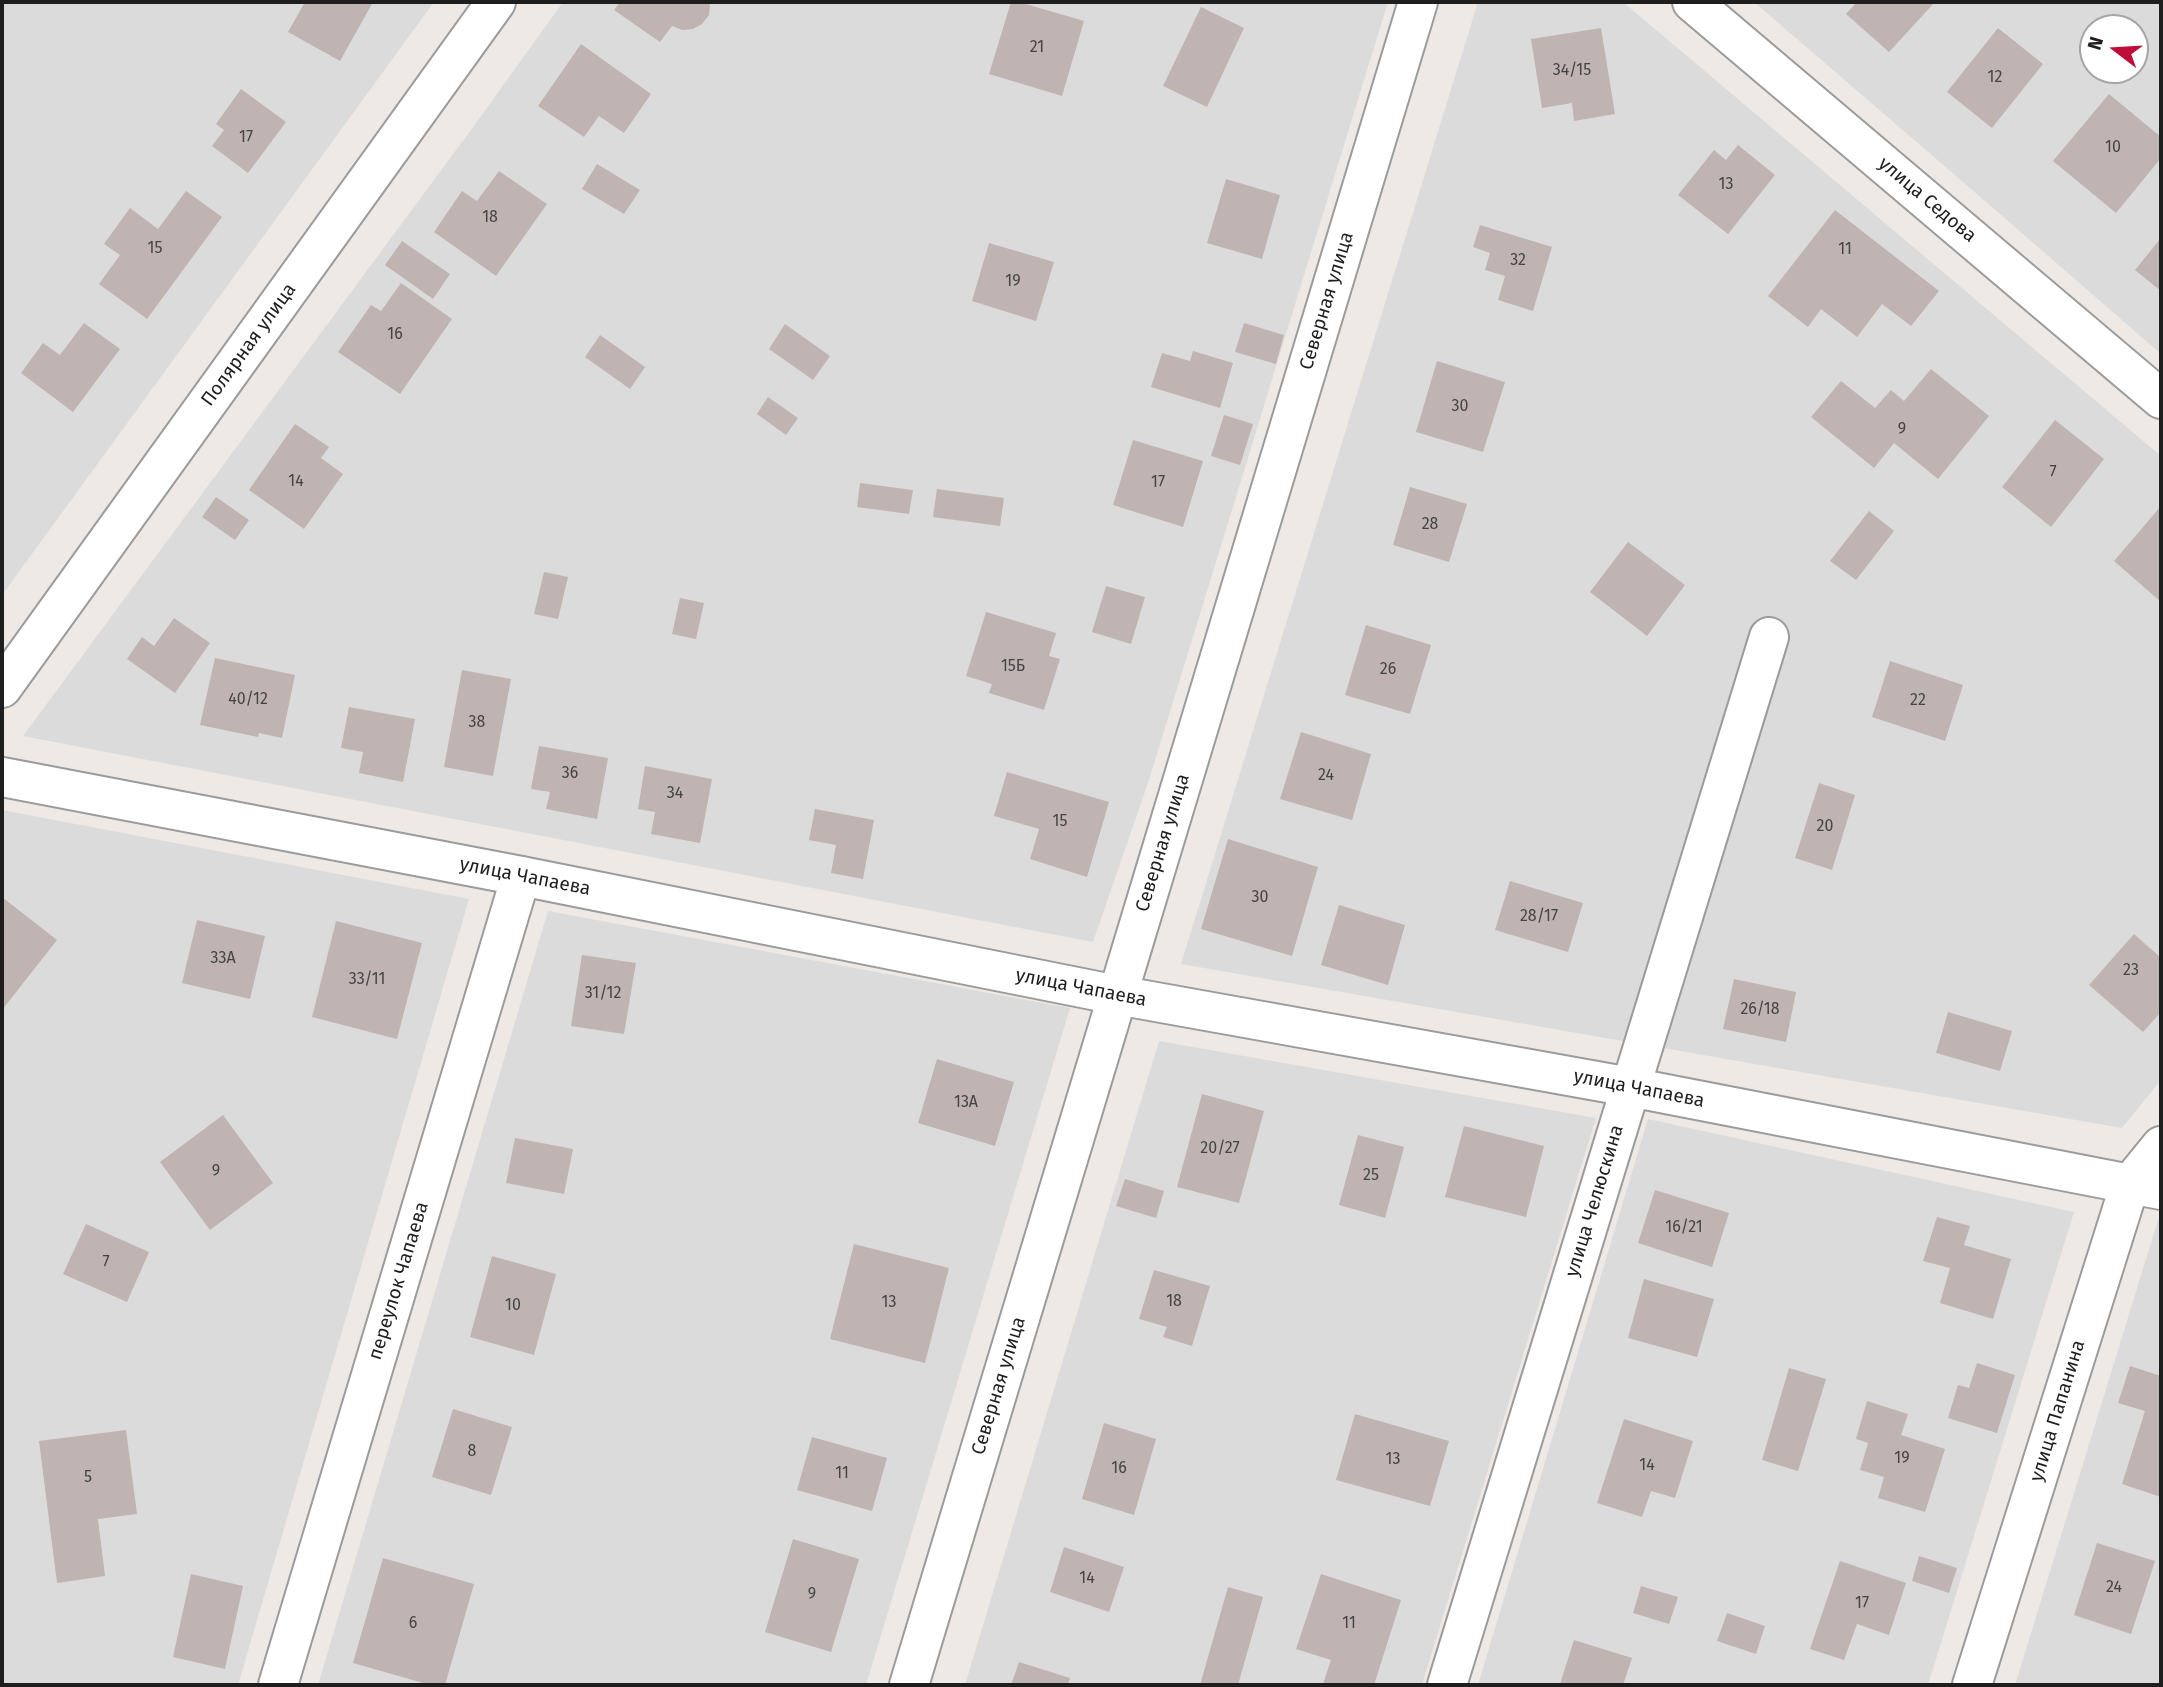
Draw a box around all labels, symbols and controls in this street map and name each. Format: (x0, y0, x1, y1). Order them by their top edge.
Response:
north arrow (2079, 14, 2149, 84)
text: N (2083, 34, 2108, 53)
house number: 21 (1030, 38, 1044, 58)
house number: 34/15 (1553, 61, 1591, 81)
house number: 12 (1988, 68, 2002, 88)
house number: 17 (239, 128, 253, 148)
house number: 10 (2105, 138, 2121, 158)
street label: улица Седова (1873, 152, 1981, 248)
house number: 13 (1719, 175, 1733, 195)
house number: 18 (482, 208, 498, 228)
street label: Северная улица (1295, 229, 1359, 373)
house number: 15 (148, 239, 162, 259)
house number: 11 (1838, 240, 1852, 260)
house number: 32 (1510, 251, 1526, 271)
house number: 19 (1005, 272, 1021, 292)
street label: Полярная улица (197, 279, 301, 411)
house number: 16 (387, 325, 403, 345)
house number: 30 (1452, 397, 1468, 417)
house number: 9 (1898, 420, 1906, 440)
house number: 7 (2049, 463, 2057, 483)
house number: 14 (288, 472, 304, 492)
house number: 17 (1151, 473, 1165, 493)
house number: 28 (1422, 515, 1438, 535)
house number: 15Б (1001, 657, 1025, 677)
house number: 26 (1380, 660, 1396, 680)
house number: 40/12 (228, 690, 268, 710)
house number: 22 (1910, 691, 1926, 711)
house number: 38 (469, 713, 485, 733)
house number: 36 (562, 764, 578, 784)
house number: 24 (1318, 766, 1334, 786)
street label: Северная улица (1131, 771, 1195, 915)
house number: 34 (667, 784, 683, 804)
house number: 15 (1053, 812, 1067, 832)
house number: 20 (1817, 817, 1833, 837)
street label: улица Чапаева (458, 853, 592, 901)
house number: 30 (1252, 888, 1268, 908)
house number: 28/17 (1520, 907, 1558, 927)
house number: 33А (210, 949, 236, 969)
house number: 23 (2123, 961, 2139, 981)
street label: улица Чапаева (1014, 964, 1148, 1012)
house number: 33/11 (349, 970, 385, 990)
house number: 31/12 (585, 984, 621, 1004)
house number: 26/18 (1740, 1000, 1780, 1020)
street label: улица Чапаева (1572, 1065, 1706, 1113)
house number: 13А (954, 1093, 978, 1113)
street label: улица Челюскина (1561, 1122, 1629, 1280)
house number: 20/27 (1200, 1139, 1240, 1159)
house number: 9 (212, 1162, 220, 1182)
house number: 25 (1363, 1166, 1379, 1186)
street label: переулок Чапаева (364, 1199, 434, 1363)
house number: 16/21 (1665, 1218, 1703, 1238)
house number: 7 (102, 1253, 110, 1273)
house number: 18 (1166, 1292, 1182, 1312)
house number: 13 (882, 1293, 896, 1313)
house number: 10 (505, 1296, 521, 1316)
street label: Северная улица (967, 1314, 1031, 1458)
street label: улица Папанина (2026, 1337, 2090, 1485)
house number: 8 (468, 1442, 476, 1462)
house number: 19 (1894, 1449, 1910, 1469)
house number: 13 (1386, 1450, 1400, 1470)
house number: 14 (1639, 1456, 1655, 1476)
house number: 16 (1111, 1459, 1127, 1479)
house number: 11 (835, 1464, 849, 1484)
house number: 5 (84, 1468, 92, 1488)
house number: 14 (1079, 1569, 1095, 1589)
house number: 24 (2106, 1578, 2122, 1598)
house number: 9 (808, 1585, 816, 1605)
house number: 17 (1855, 1594, 1869, 1614)
house number: 6 (409, 1614, 417, 1634)
house number: 11 (1342, 1614, 1356, 1634)

